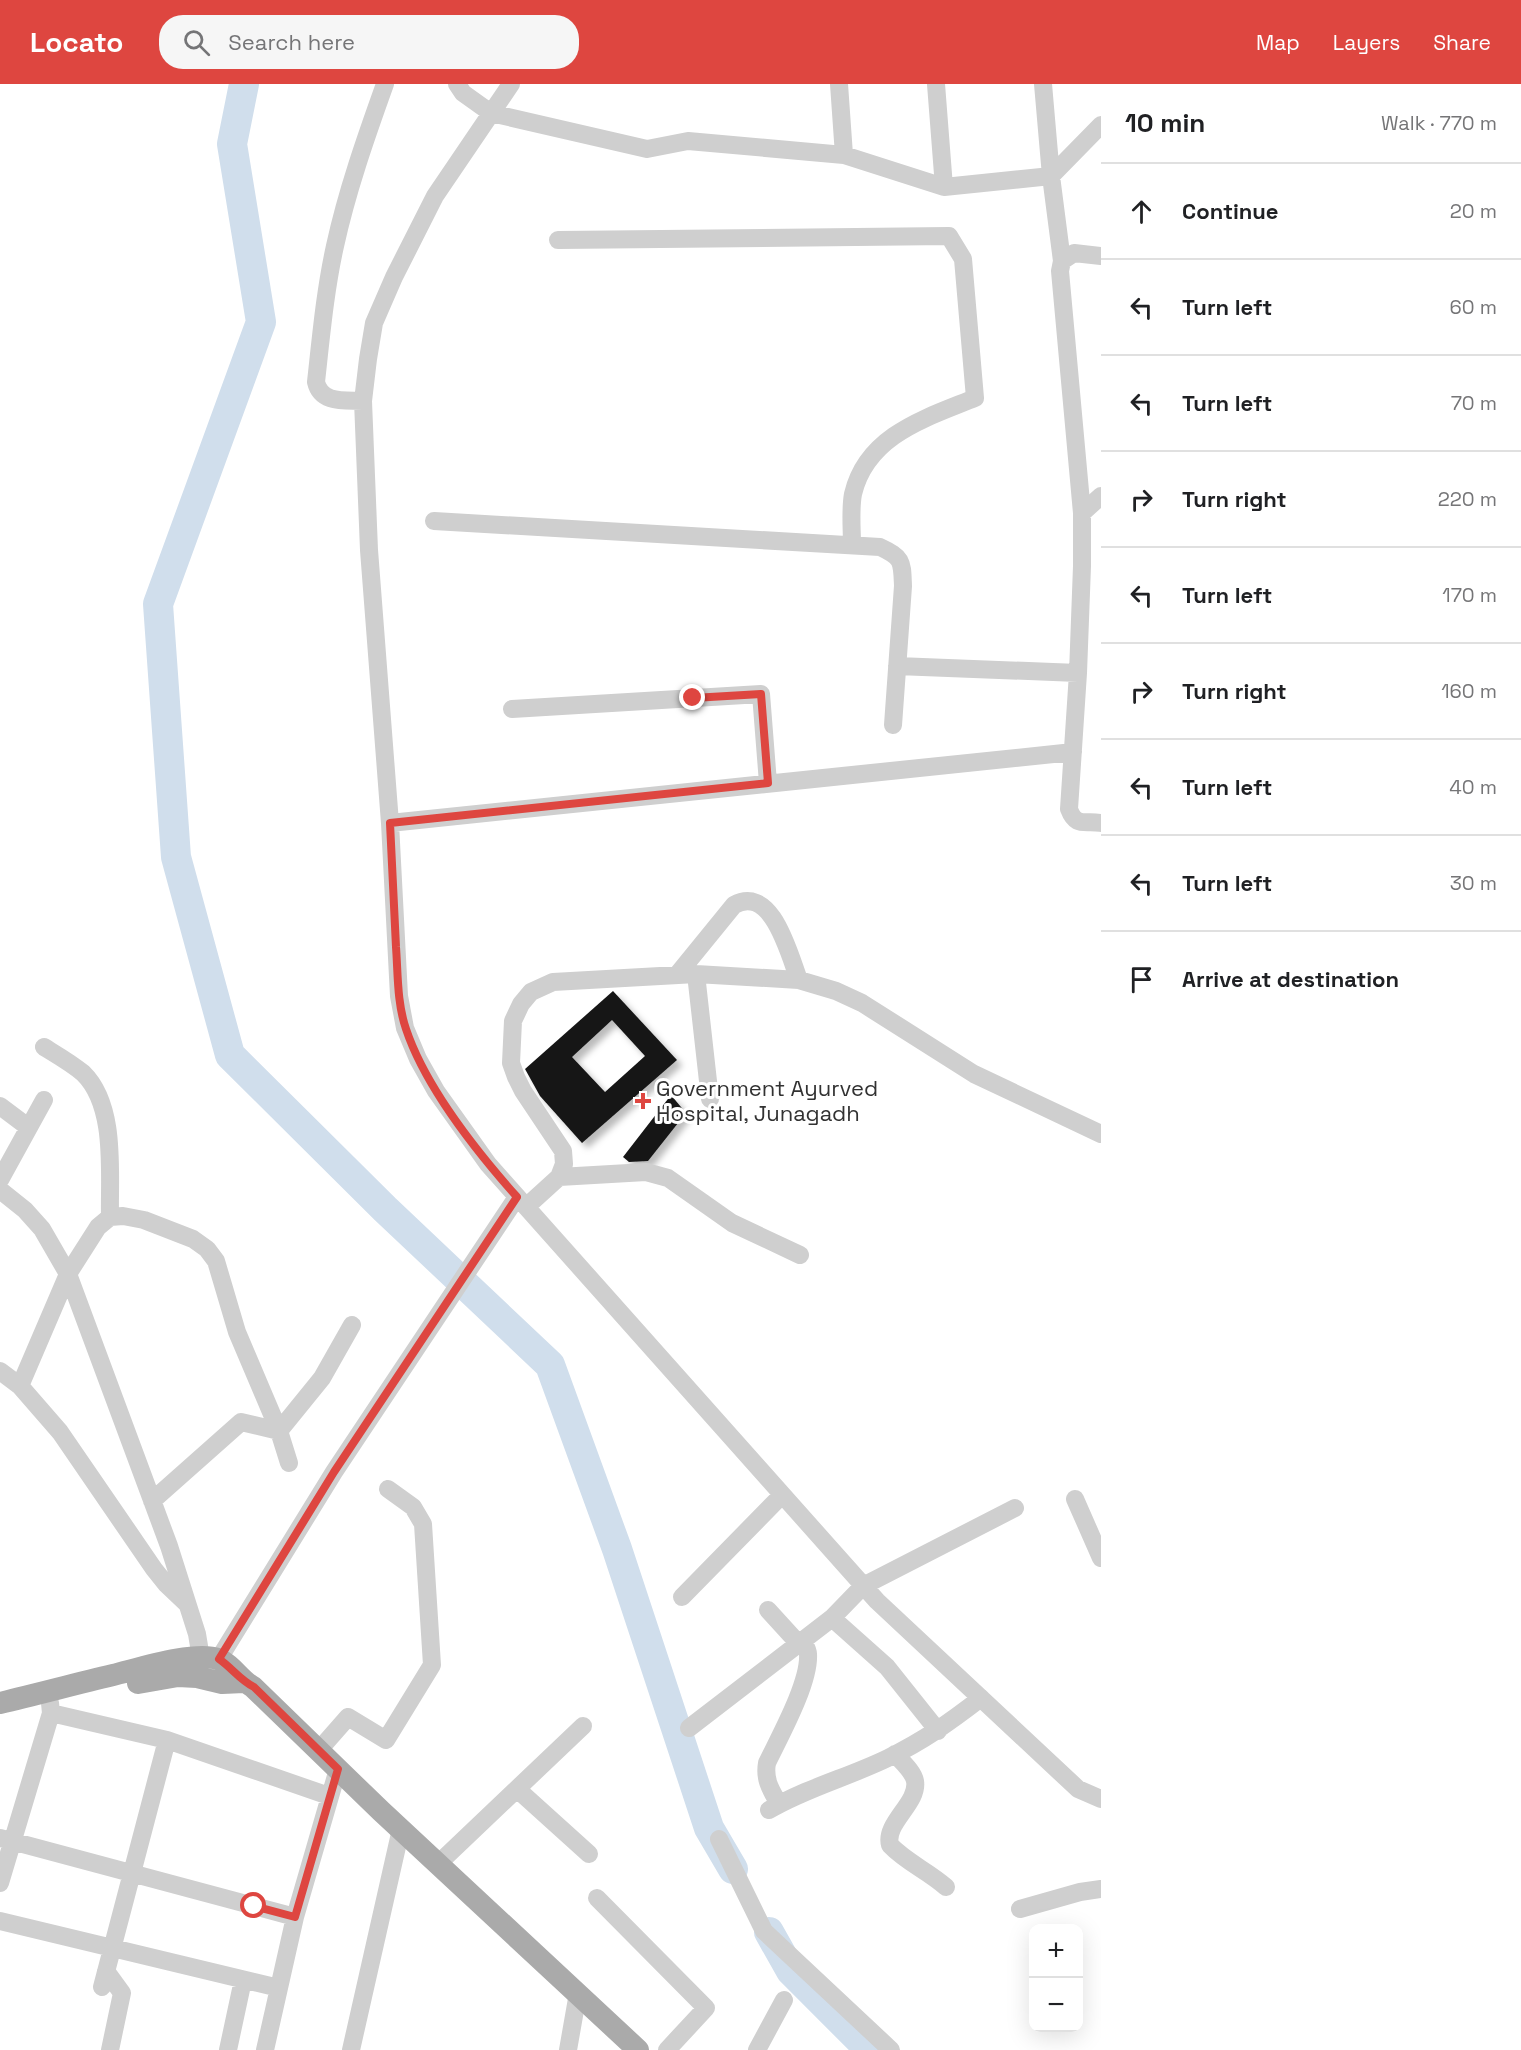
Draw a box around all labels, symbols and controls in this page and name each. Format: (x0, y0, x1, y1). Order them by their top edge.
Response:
search box (159, 15, 579, 69)
text: Locato (30, 24, 123, 60)
icon: search (180, 26, 213, 59)
text: Search here (228, 28, 355, 56)
text: Map (1256, 29, 1300, 56)
text: Layers (1333, 29, 1400, 56)
text: Share (1433, 29, 1491, 56)
text: 10 min (1125, 106, 1205, 140)
text: Walk · 770 m (1381, 110, 1497, 136)
icon: ahead (1125, 195, 1158, 228)
text: Continue (1182, 197, 1278, 225)
text: 20 m (1450, 198, 1497, 224)
icon: left (1125, 291, 1158, 324)
text: Turn left (1182, 293, 1272, 321)
text: 60 m (1450, 294, 1497, 320)
icon: left (1125, 387, 1158, 420)
text: Turn left (1182, 389, 1272, 417)
text: 70 m (1451, 390, 1497, 416)
icon: right (1125, 483, 1158, 516)
text: Turn right (1182, 485, 1287, 513)
text: 220 m (1438, 486, 1497, 512)
icon: left (1125, 579, 1158, 612)
text: Turn left (1182, 581, 1272, 609)
text: 170 m (1442, 582, 1497, 608)
icon: right (1125, 675, 1158, 708)
text: Turn right (1182, 677, 1287, 705)
text: 160 m (1441, 678, 1497, 704)
route end (679, 684, 705, 710)
icon: left (1125, 771, 1158, 804)
text: Turn left (1182, 773, 1272, 801)
text: 40 m (1449, 774, 1497, 800)
icon: left (1125, 867, 1158, 900)
text: Turn left (1182, 869, 1272, 897)
text: 30 m (1450, 870, 1497, 896)
icon: arrive (1125, 963, 1158, 996)
text: Arrive at destination (1182, 965, 1399, 993)
place label: Government Ayurved Hospital, Junagadh (656, 1074, 878, 1127)
marker: Government Ayurved Hospital, Junagadh (634, 1092, 652, 1110)
route start (240, 1892, 266, 1918)
map controls (1029, 1924, 1083, 2032)
button: + (1029, 1924, 1083, 1978)
button: − (1029, 1978, 1083, 2032)

